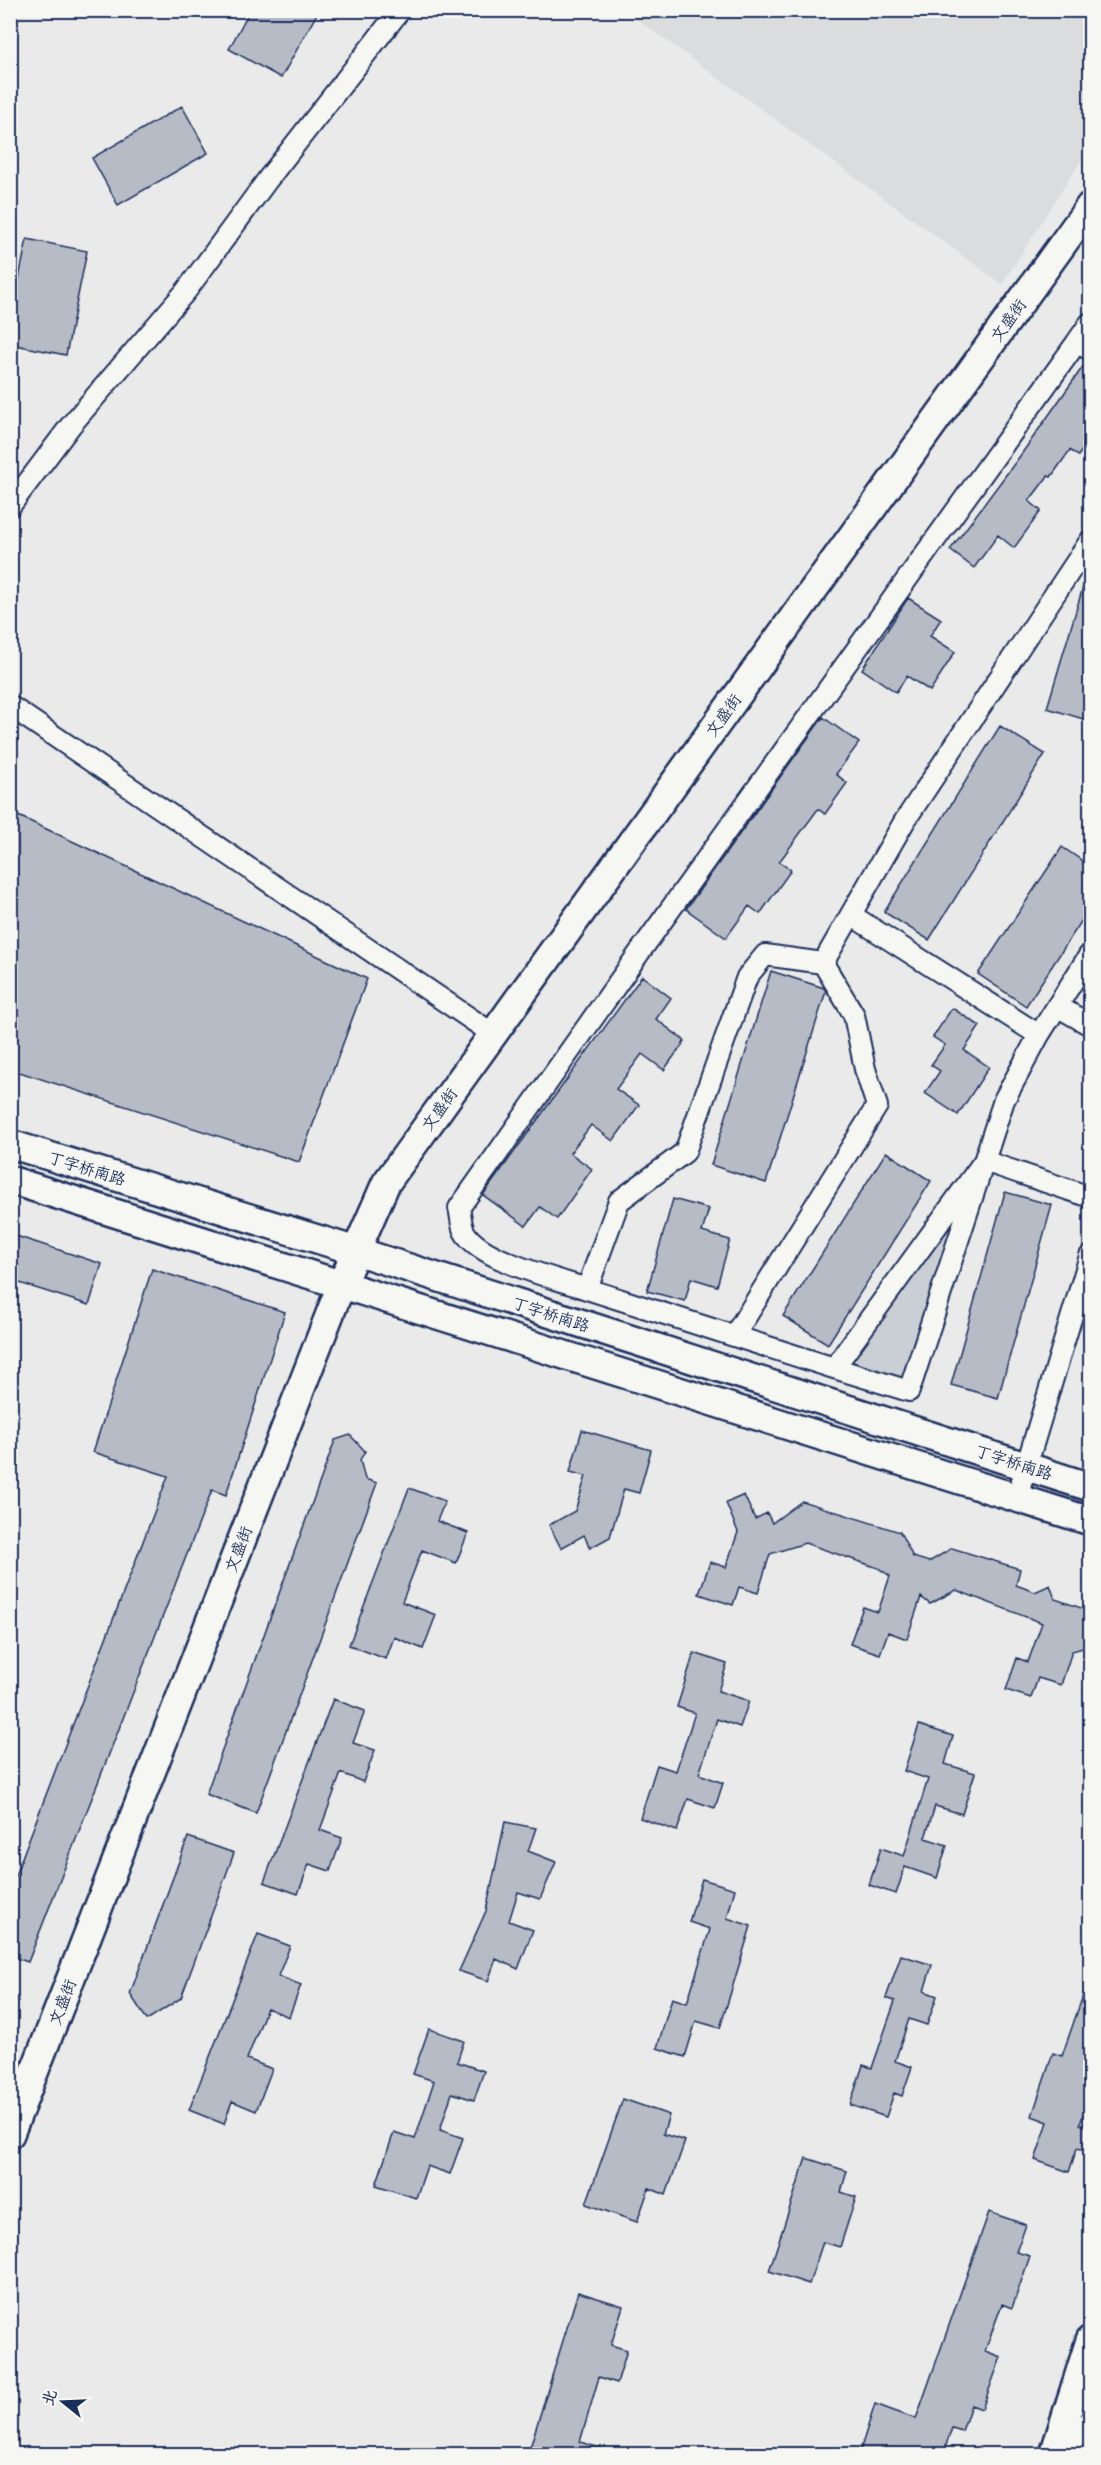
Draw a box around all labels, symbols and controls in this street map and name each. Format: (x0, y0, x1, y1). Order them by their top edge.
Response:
street label: 文盛街 (987, 296, 1031, 346)
street label: 文盛街 (702, 691, 746, 741)
street label: 文盛街 (418, 1085, 462, 1135)
street label: 丁字桥南路 (46, 1149, 128, 1190)
street label: 丁字桥南路 (510, 1294, 592, 1337)
street label: 丁字桥南路 (973, 1442, 1055, 1485)
street label: 文盛街 (222, 1524, 257, 1575)
street label: 文盛街 (46, 1977, 81, 2028)
north arrow (33, 2372, 93, 2432)
text: 北 (39, 2387, 62, 2408)

